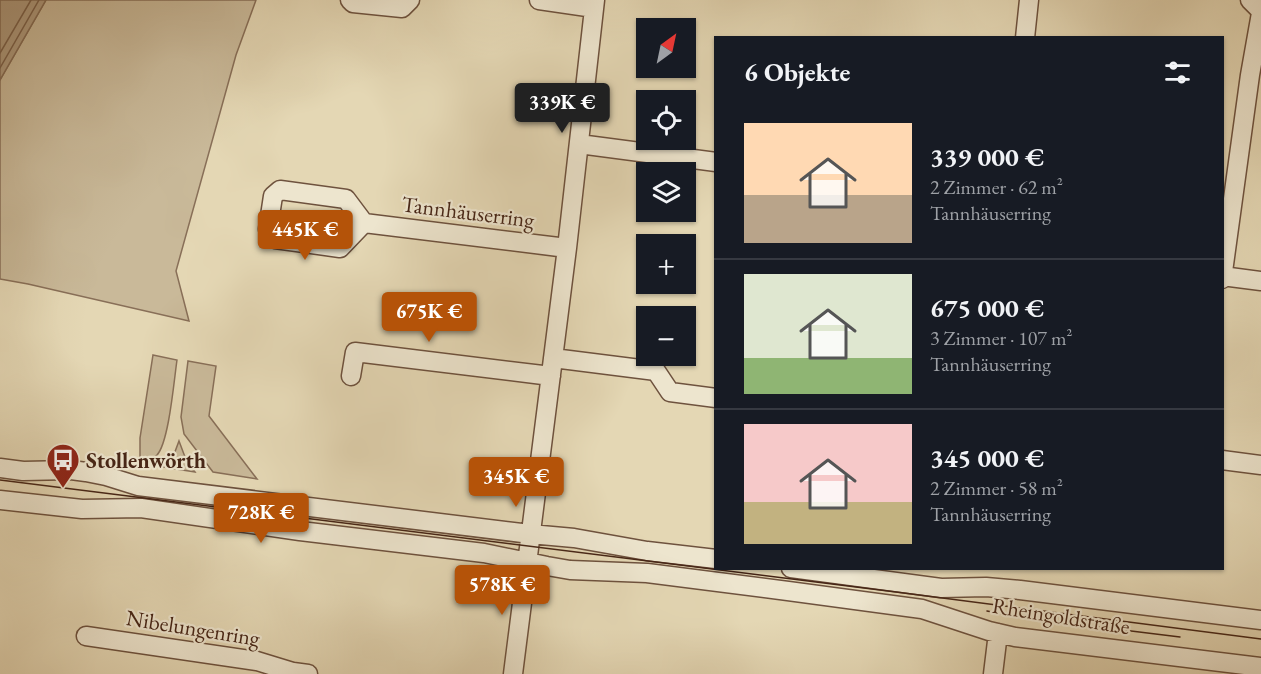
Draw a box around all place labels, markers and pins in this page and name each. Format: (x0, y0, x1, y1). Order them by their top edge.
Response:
pin: 339K € (513, 83, 611, 134)
pin: 445K € (256, 210, 354, 261)
pin: 675K € (380, 292, 478, 343)
bus stop icon: Stollenwörth (45, 442, 81, 489)
place label: Stollenwörth (86, 446, 206, 475)
pin: 345K € (467, 457, 565, 508)
pin: 728K € (212, 493, 310, 544)
pin: 578K € (453, 565, 551, 616)

